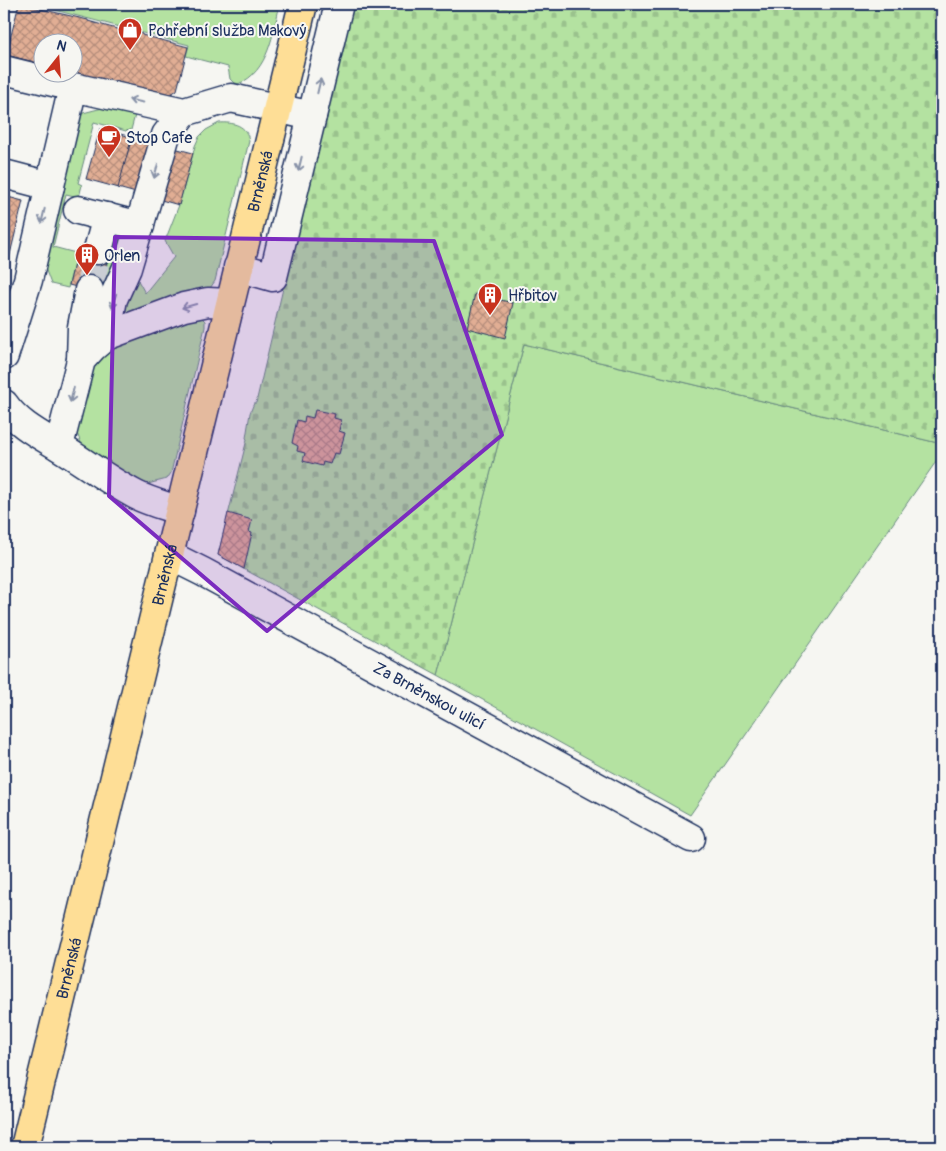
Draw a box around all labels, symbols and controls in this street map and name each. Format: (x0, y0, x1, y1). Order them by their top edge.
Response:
shop icon: Pohřební služba Makový (117, 17, 143, 51)
place label: Pohřební služba Makový (148, 21, 306, 41)
north arrow (32, 32, 82, 82)
text: N (55, 37, 69, 56)
one-way arrow (315, 79, 324, 95)
one-way arrow (129, 96, 145, 105)
cafe icon: Stop Cafe (96, 124, 122, 158)
place label: Stop Cafe (126, 128, 192, 148)
street label: Brněnská (244, 149, 278, 214)
one-way arrow (295, 155, 304, 171)
one-way arrow (150, 162, 160, 178)
one-way arrow (38, 208, 47, 224)
building icon: Orlen (74, 242, 100, 276)
place label: Orlen (104, 246, 140, 266)
building icon: Hřbitov (477, 282, 503, 316)
place label: Hřbitov (508, 286, 557, 306)
one-way arrow (108, 293, 118, 309)
one-way arrow (181, 302, 197, 311)
one-way arrow (67, 387, 76, 403)
street label: Brněnská (148, 542, 182, 608)
street label: Za Brněnskou ulicí (370, 658, 488, 735)
street label: Brněnská (52, 936, 87, 1001)

